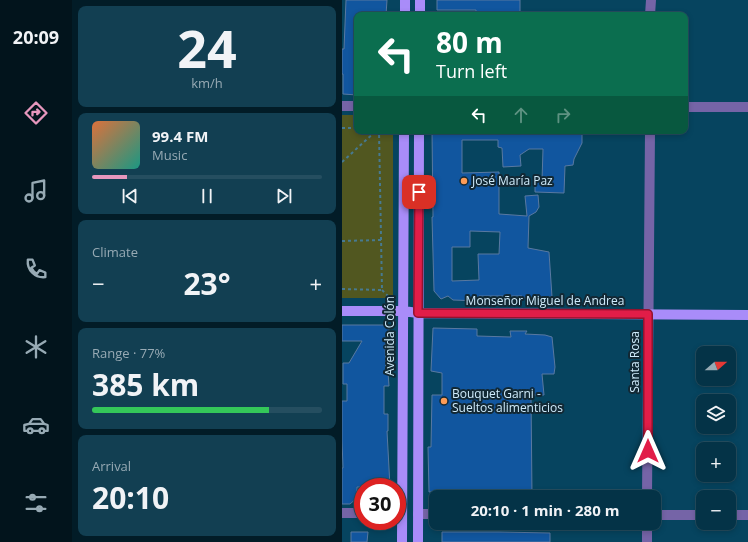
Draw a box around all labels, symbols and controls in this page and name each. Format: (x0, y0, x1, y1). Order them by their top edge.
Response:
text: 24 (177, 12, 237, 83)
text: 80 m (436, 23, 503, 61)
text: 20:09 (13, 25, 59, 49)
icon: left (370, 28, 422, 80)
text: Turn left (436, 59, 507, 83)
text: km/h (191, 74, 223, 92)
icon: directions (22, 99, 50, 127)
icon: left (468, 104, 490, 126)
icon: ahead (510, 104, 532, 126)
icon: right (552, 104, 574, 126)
text: 99.4 FM (152, 126, 208, 146)
text: Music (152, 146, 187, 164)
place label: José María Paz (471, 172, 553, 189)
pin (402, 175, 436, 209)
marker: José María Paz (459, 176, 469, 186)
icon: music (22, 177, 50, 205)
icon: arrive (408, 181, 430, 203)
icon: previous (119, 185, 141, 207)
icon: pause (196, 185, 218, 207)
icon: next (273, 185, 295, 207)
text: Climate (92, 243, 138, 261)
icon: phone (22, 255, 50, 283)
text: 23° (183, 263, 231, 304)
text: − (92, 268, 105, 298)
text: + (309, 268, 322, 298)
street label: Monseñor Miguel de Andrea (466, 292, 624, 309)
street label: Avenida Colón (381, 296, 398, 376)
street label: Santa Rosa (626, 331, 643, 393)
icon: climate (22, 333, 50, 361)
text: Range · 77% (92, 344, 165, 362)
north arrow (696, 346, 736, 386)
map controls (696, 346, 736, 530)
text: 385 km (92, 364, 199, 405)
place label: Bouquet Garni - Sueltos alimenticios (452, 385, 563, 416)
button: layers (696, 394, 736, 434)
marker: Bouquet Garni - Sueltos alimenticios (439, 396, 449, 406)
icon: car (22, 411, 50, 439)
position arrow (627, 430, 669, 472)
button: + (696, 442, 736, 482)
text: Arrival (92, 457, 131, 475)
text: 20:10 (92, 477, 169, 518)
speed limit sign: 30 (354, 478, 406, 530)
icon: filters (22, 489, 50, 517)
button: − (696, 490, 736, 530)
text: 20:10 · 1 min · 280 m (471, 500, 619, 520)

